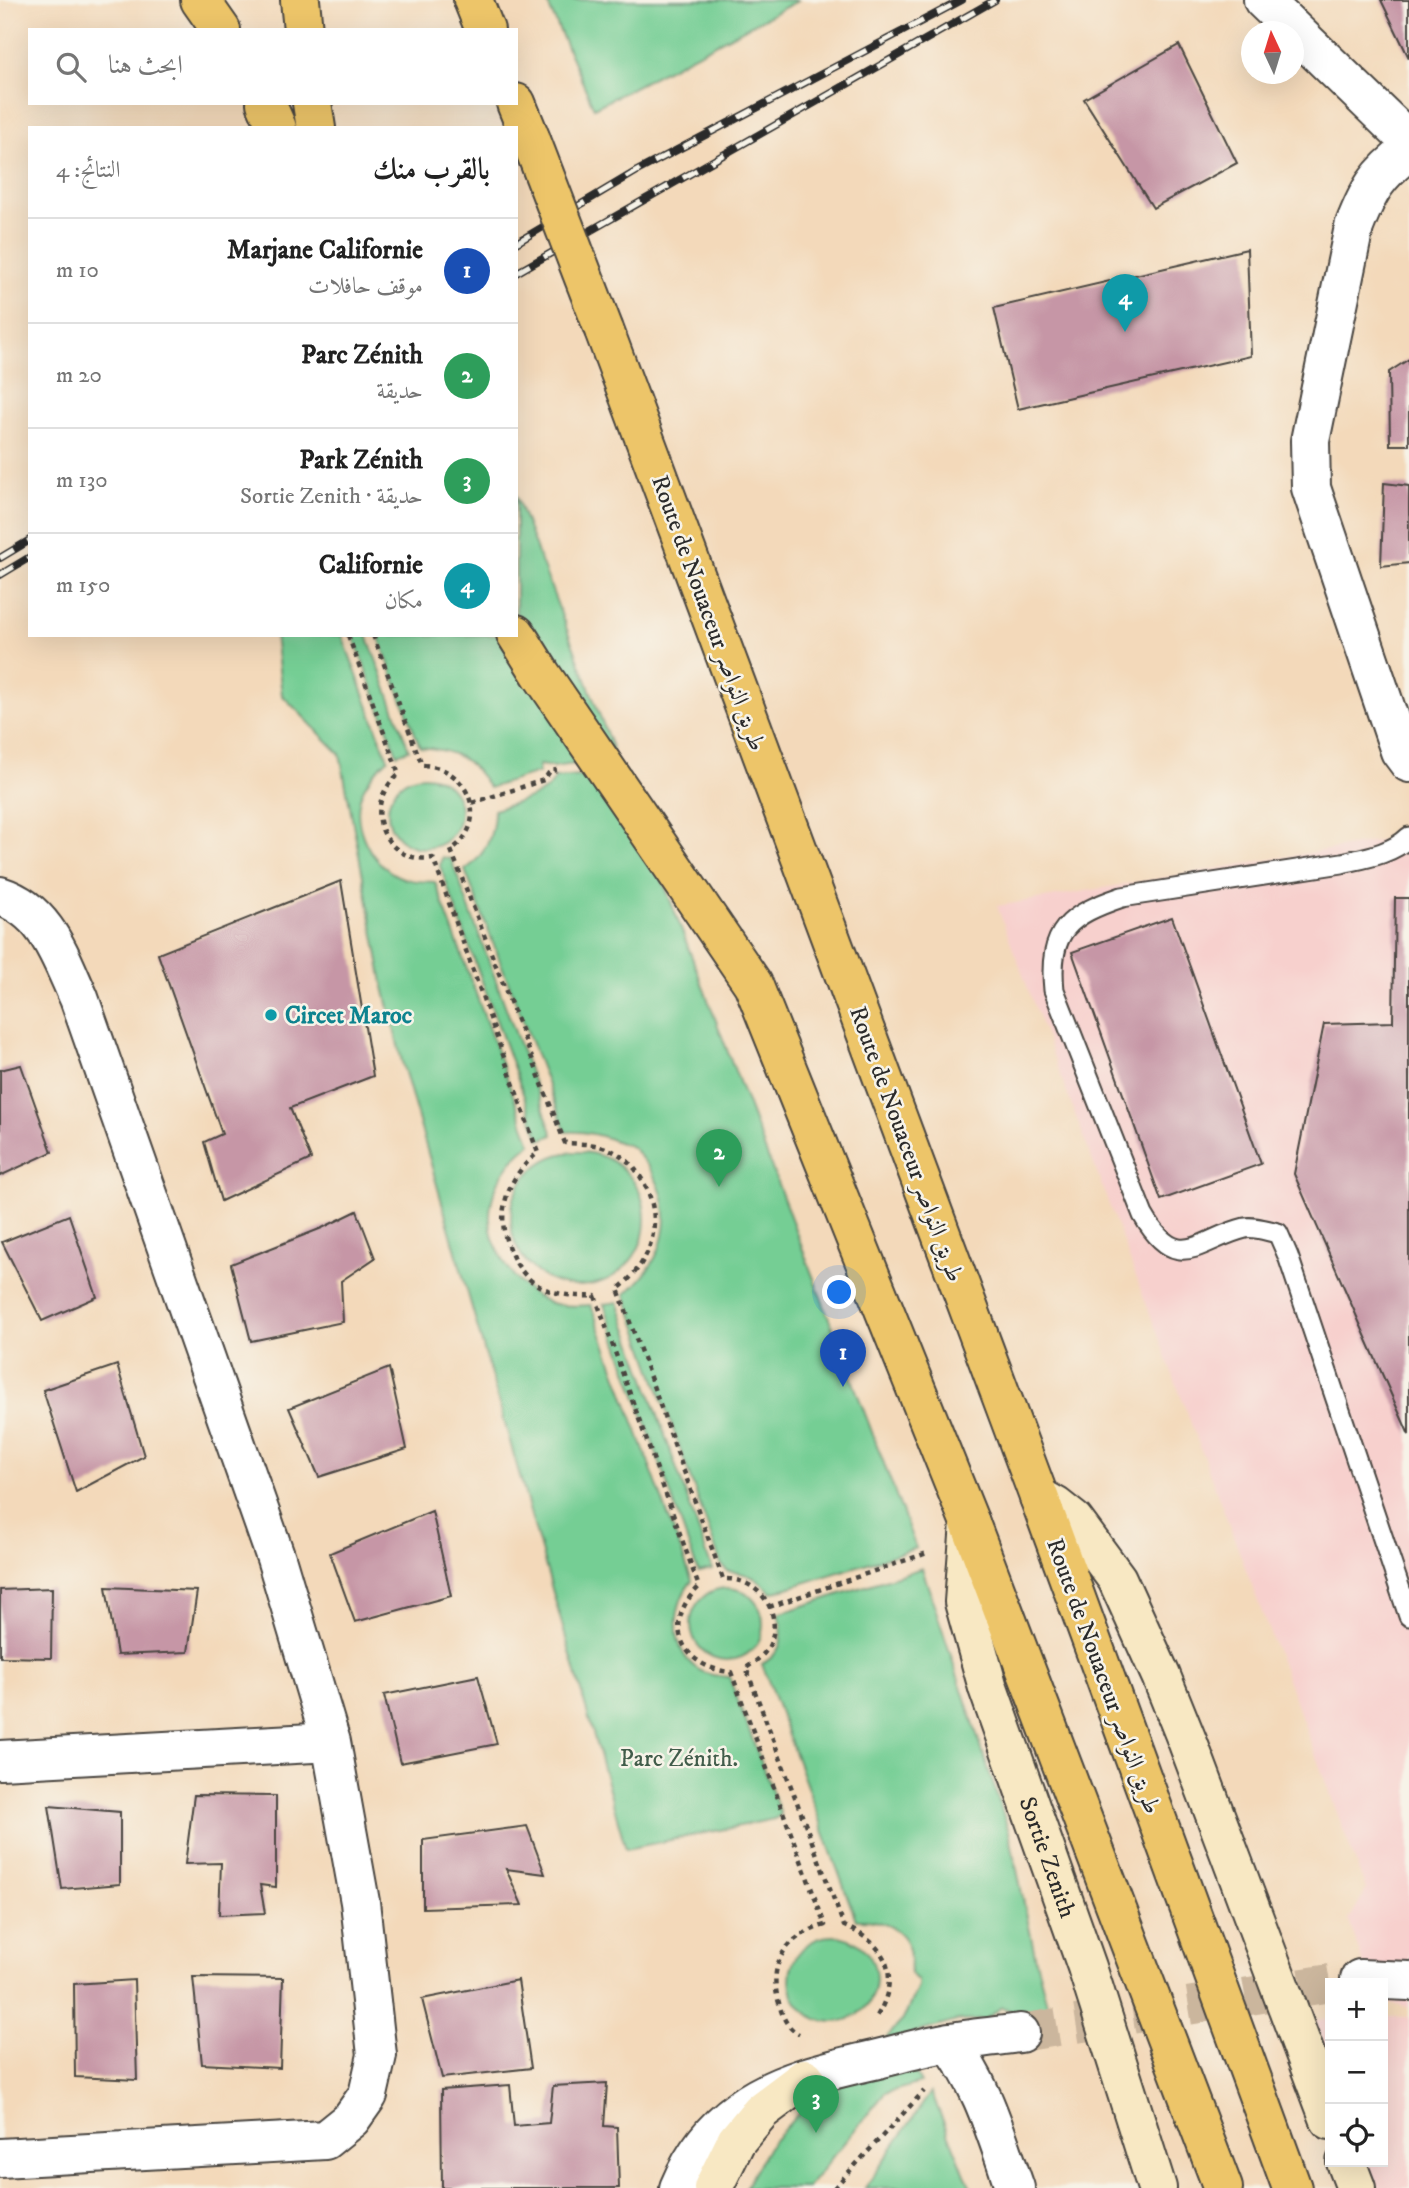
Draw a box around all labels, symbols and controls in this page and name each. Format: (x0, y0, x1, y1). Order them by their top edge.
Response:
north arrow (1241, 21, 1304, 84)
search box (28, 28, 518, 105)
icon: search (52, 48, 90, 86)
text: ابحث هنا (108, 49, 183, 82)
text: بالقرب منك (373, 152, 490, 189)
text: النتائج: 4 (56, 156, 121, 185)
text: Marjane Californie (227, 234, 423, 267)
text: 10 m (56, 256, 99, 285)
text: 1 (463, 256, 471, 285)
text: موقف حافلات (308, 272, 423, 301)
pin: 4 (1102, 274, 1148, 332)
text: Parc Zénith (301, 339, 423, 372)
text: 20 m (56, 361, 102, 390)
text: 2 (461, 361, 473, 390)
text: حديقة (376, 377, 423, 406)
text: Park Zénith (299, 444, 423, 477)
text: 130 m (56, 466, 108, 495)
text: 3 (463, 466, 471, 495)
street label: Route de Nouaceur طريق النواصر (644, 471, 772, 755)
text: حديقة · Sortie Zenith (240, 482, 423, 511)
text: Californie (319, 549, 423, 582)
text: 150 m (56, 571, 110, 600)
text: 4 (460, 571, 474, 600)
text: مكان (384, 587, 423, 616)
place label: Circet Maroc (285, 1001, 413, 1031)
street label: Route de Nouaceur طريق النواصر (842, 1002, 970, 1286)
marker: Circet Maroc (263, 1007, 279, 1023)
pin: 2 (696, 1129, 742, 1187)
your location (822, 1275, 856, 1309)
pin: 1 (820, 1329, 866, 1387)
street label: Route de Nouaceur طريق النواصر (1039, 1534, 1167, 1818)
park label: Parc Zénith. (620, 1744, 738, 1774)
street label: Sortie Zenith (1012, 1793, 1082, 1922)
map controls (1325, 1978, 1388, 2167)
button: + (1325, 1978, 1388, 2041)
button: − (1325, 2041, 1388, 2104)
pin: 3 (793, 2075, 839, 2133)
button: locate (1325, 2104, 1388, 2167)

